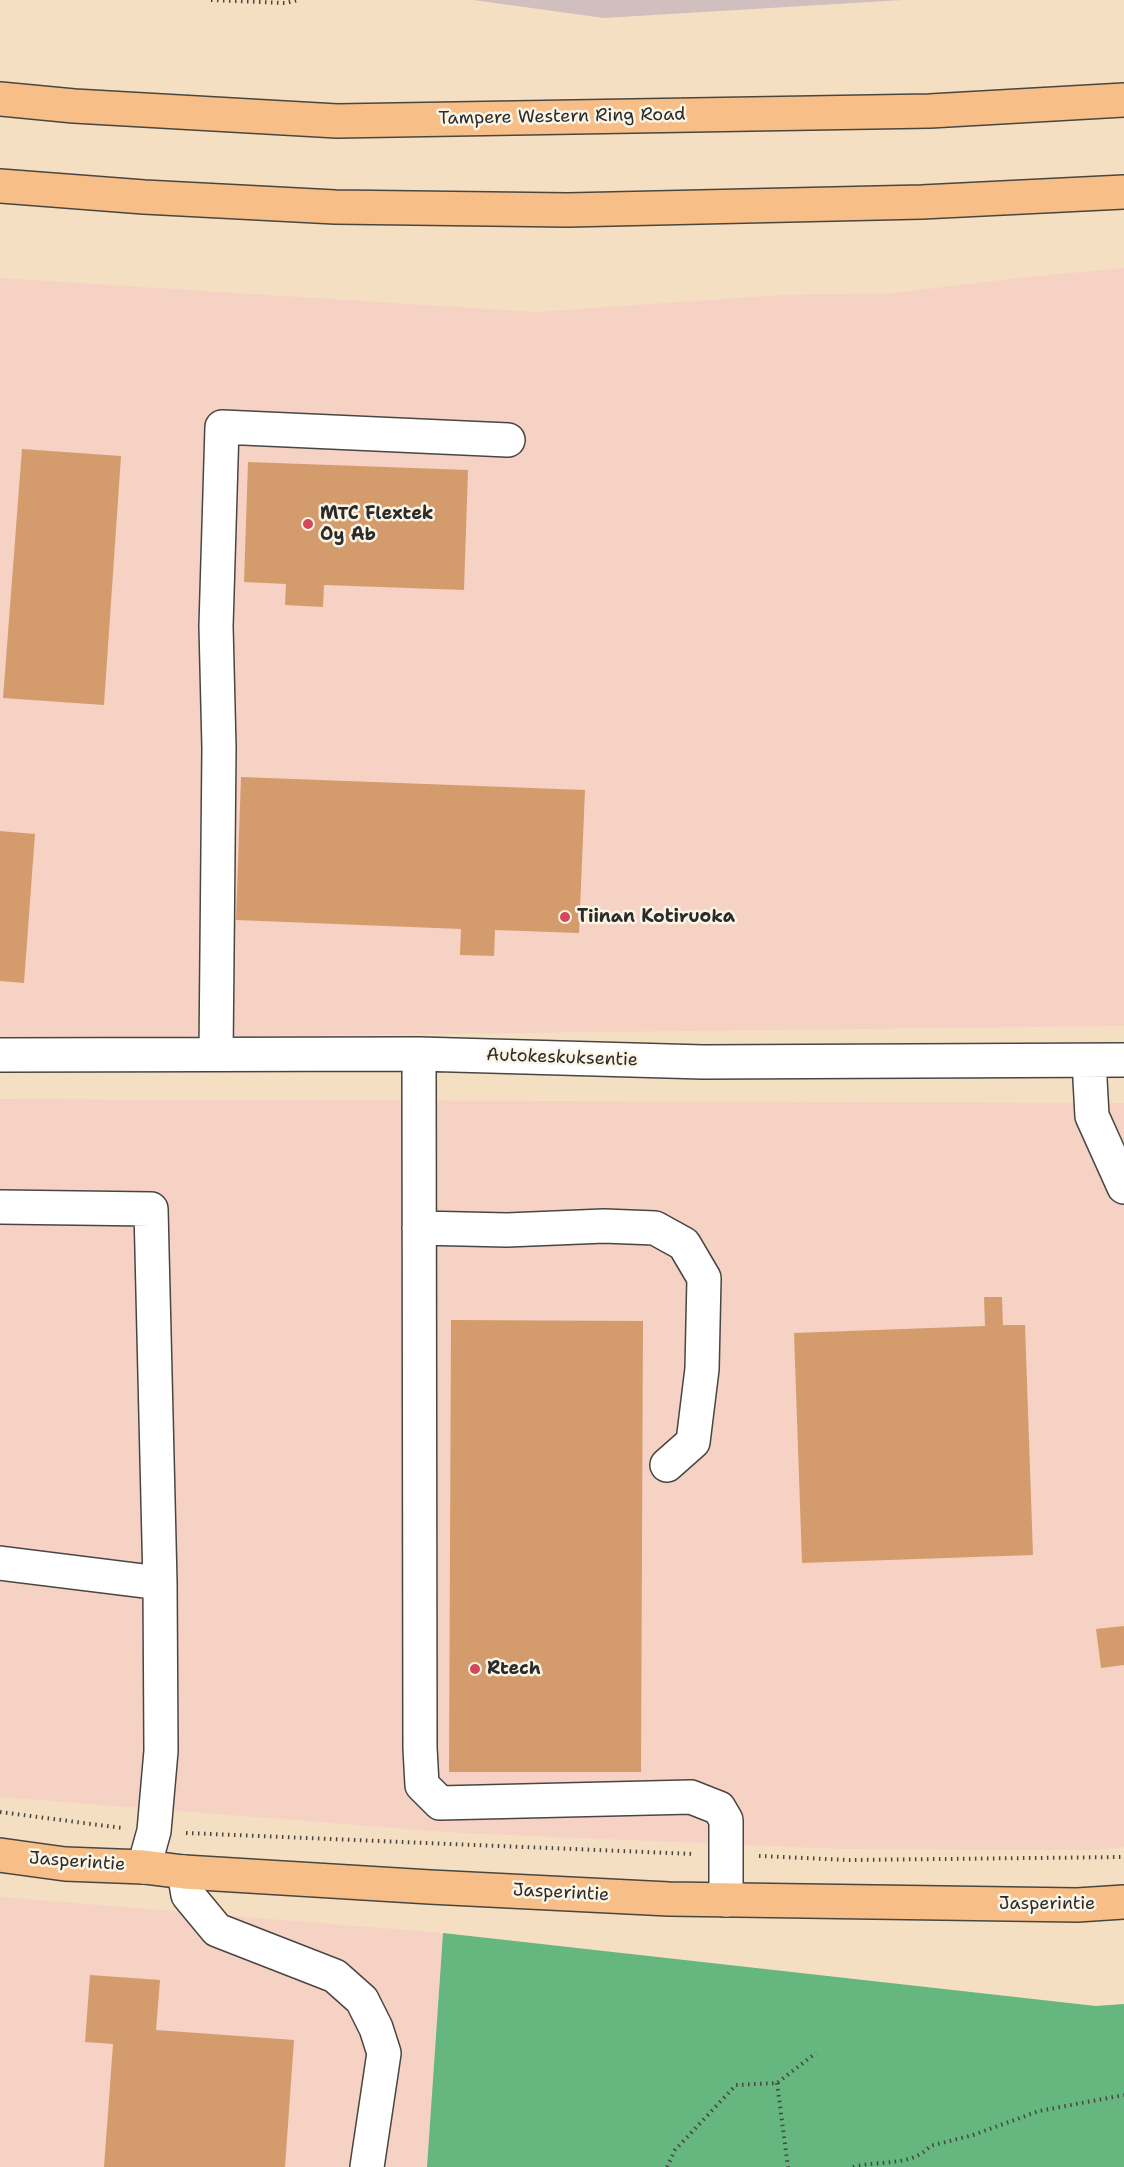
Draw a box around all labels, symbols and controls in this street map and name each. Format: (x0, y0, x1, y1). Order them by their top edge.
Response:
street label: Tampere Western Ring Road (438, 104, 686, 130)
place label: MTC Flextek Oy Ab (320, 503, 434, 546)
marker: MTC Flextek Oy Ab (301, 517, 315, 531)
place label: Tiinan Kotiruoka (577, 906, 735, 928)
marker: Tiinan Kotiruoka (558, 910, 572, 924)
street label: Autokeskuksentie (486, 1045, 638, 1071)
place label: Rtech (487, 1658, 541, 1680)
marker: Rtech (468, 1662, 482, 1676)
street label: Jasperintie (28, 1848, 126, 1876)
street label: Jasperintie (512, 1880, 610, 1906)
street label: Jasperintie (999, 1893, 1095, 1915)

